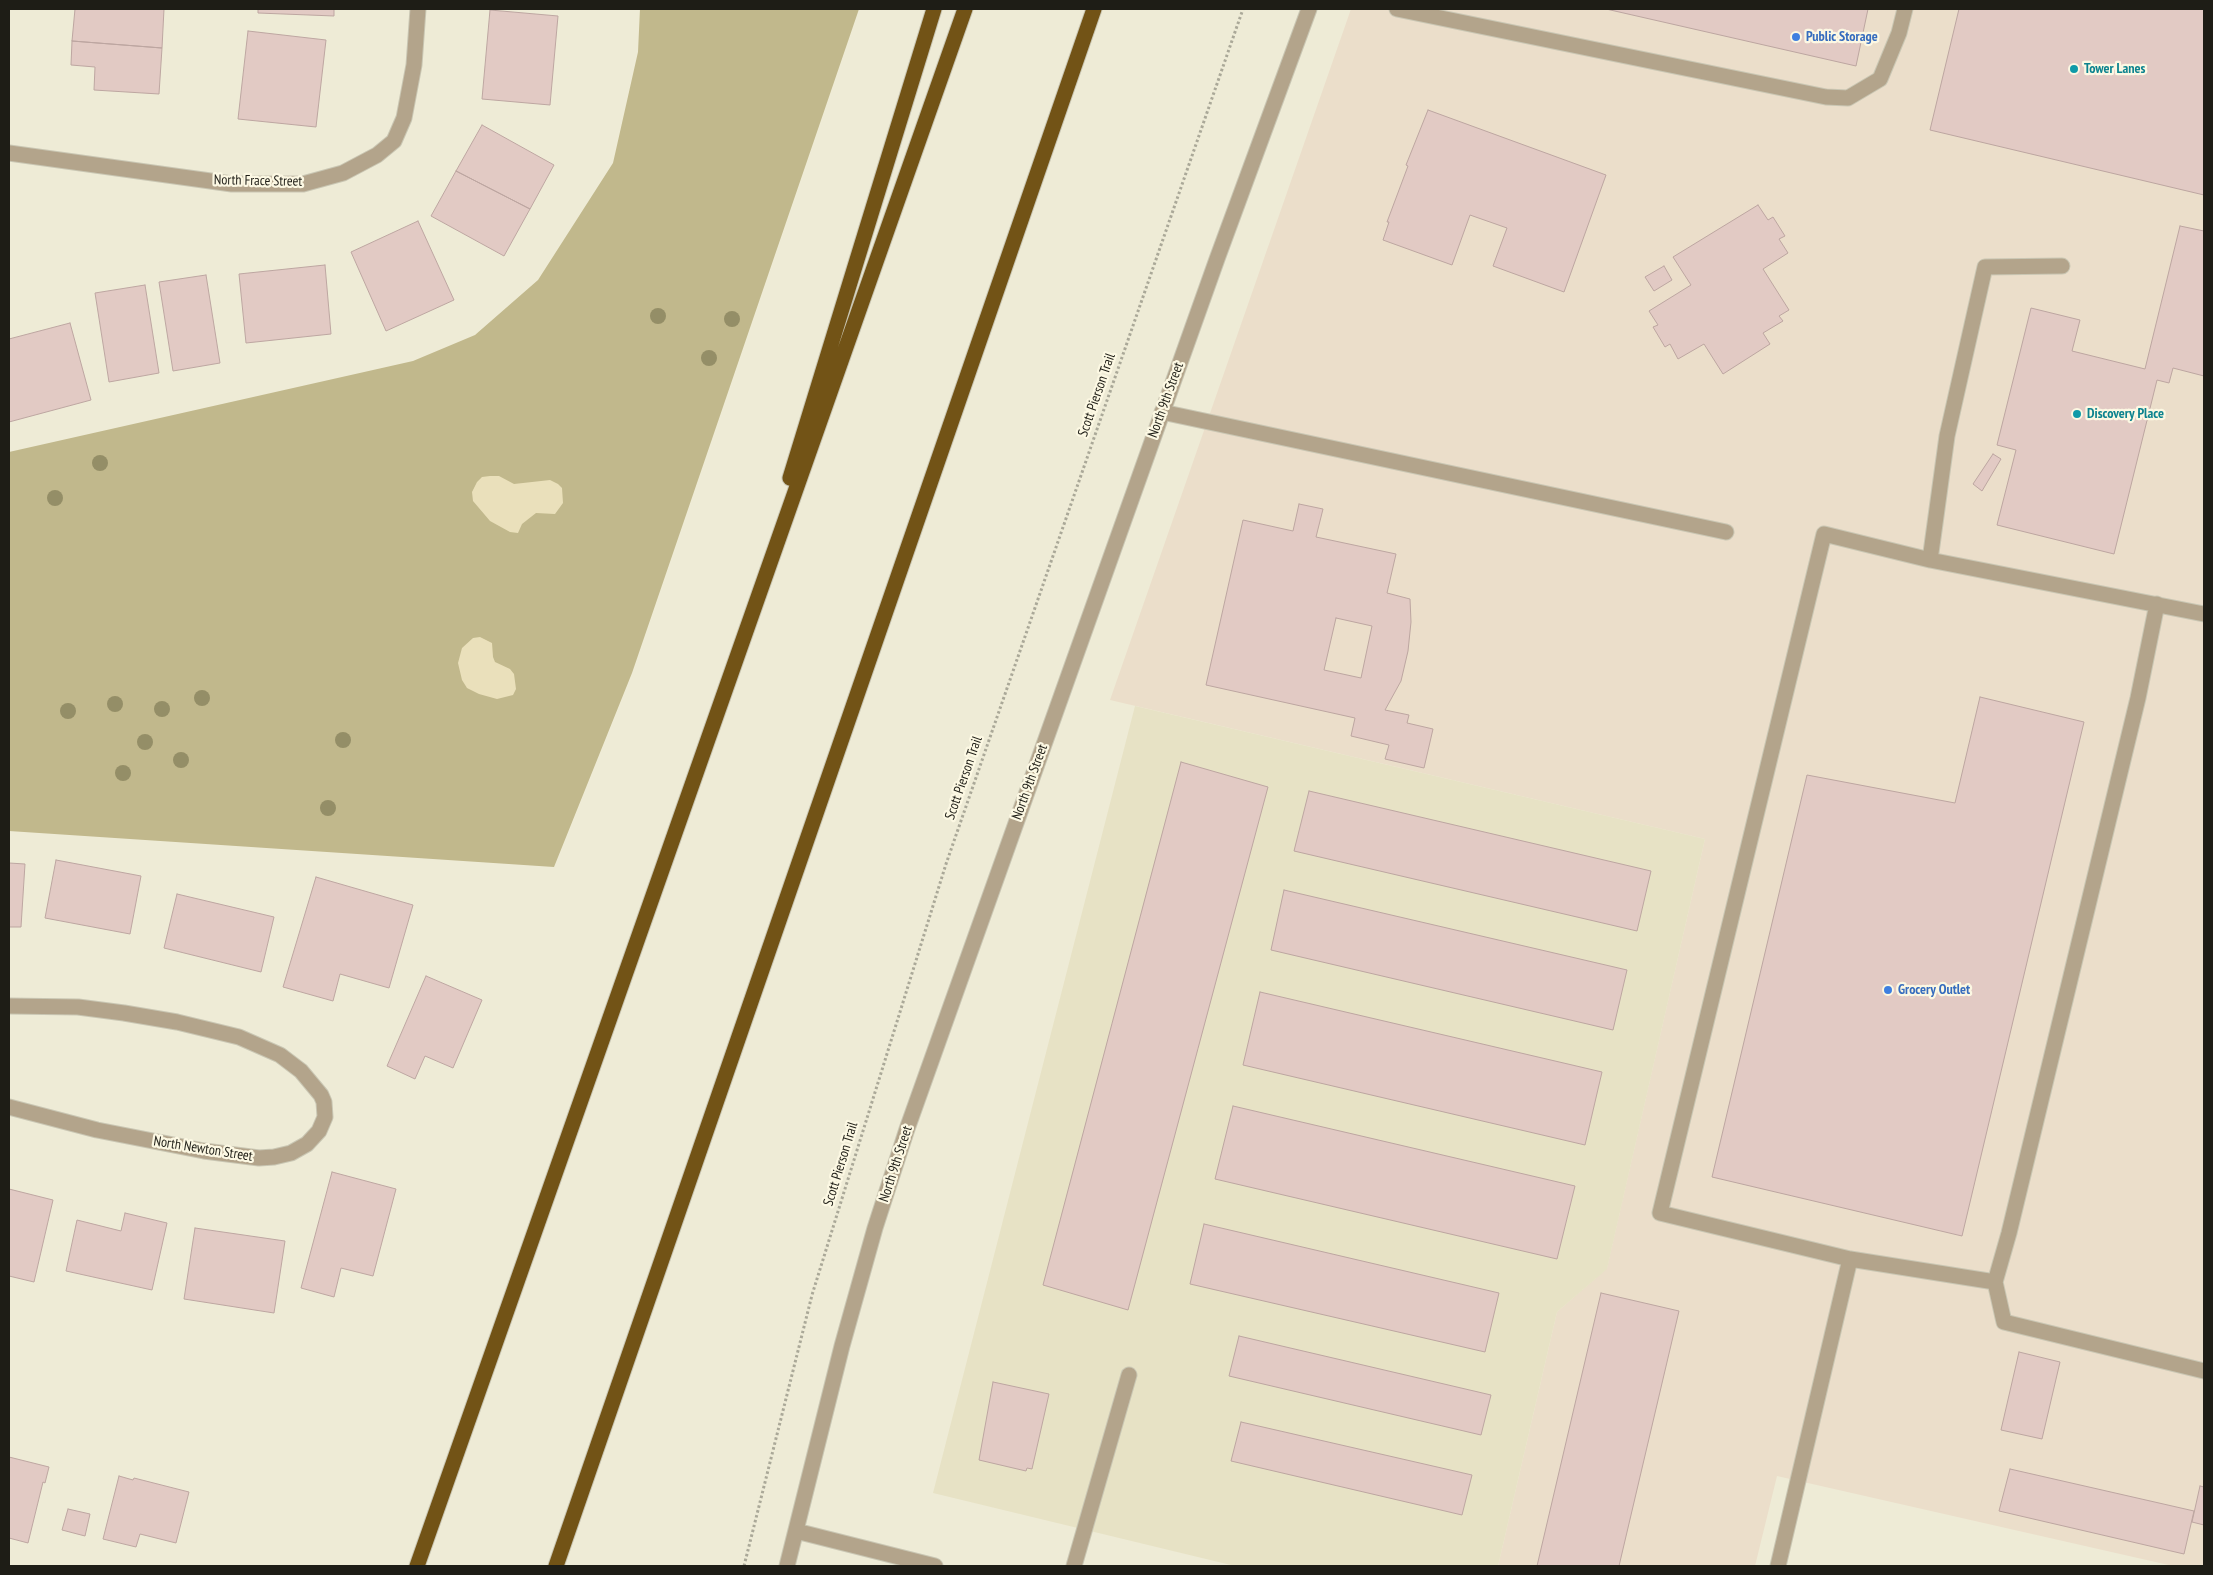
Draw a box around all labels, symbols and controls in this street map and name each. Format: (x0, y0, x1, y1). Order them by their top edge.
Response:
place label: Public Storage (1806, 29, 1878, 45)
marker: Public Storage (1790, 31, 1802, 43)
place label: Tower Lanes (2084, 61, 2145, 77)
marker: Tower Lanes (2068, 63, 2080, 75)
street label: North Frace Street (214, 172, 302, 190)
street label: Scott Pierson Trail (1075, 351, 1119, 439)
street label: North 9th Street (1145, 360, 1187, 440)
place label: Discovery Place (2087, 406, 2164, 422)
marker: Discovery Place (2071, 408, 2083, 420)
street label: Scott Pierson Trail (942, 734, 986, 822)
street label: North 9th Street (1009, 742, 1051, 822)
place label: Grocery Outlet (1898, 982, 1970, 998)
marker: Grocery Outlet (1882, 984, 1894, 996)
street label: Scott Pierson Trail (820, 1120, 862, 1208)
street label: North 9th Street (876, 1124, 916, 1204)
street label: North Newton Street (152, 1133, 254, 1165)

